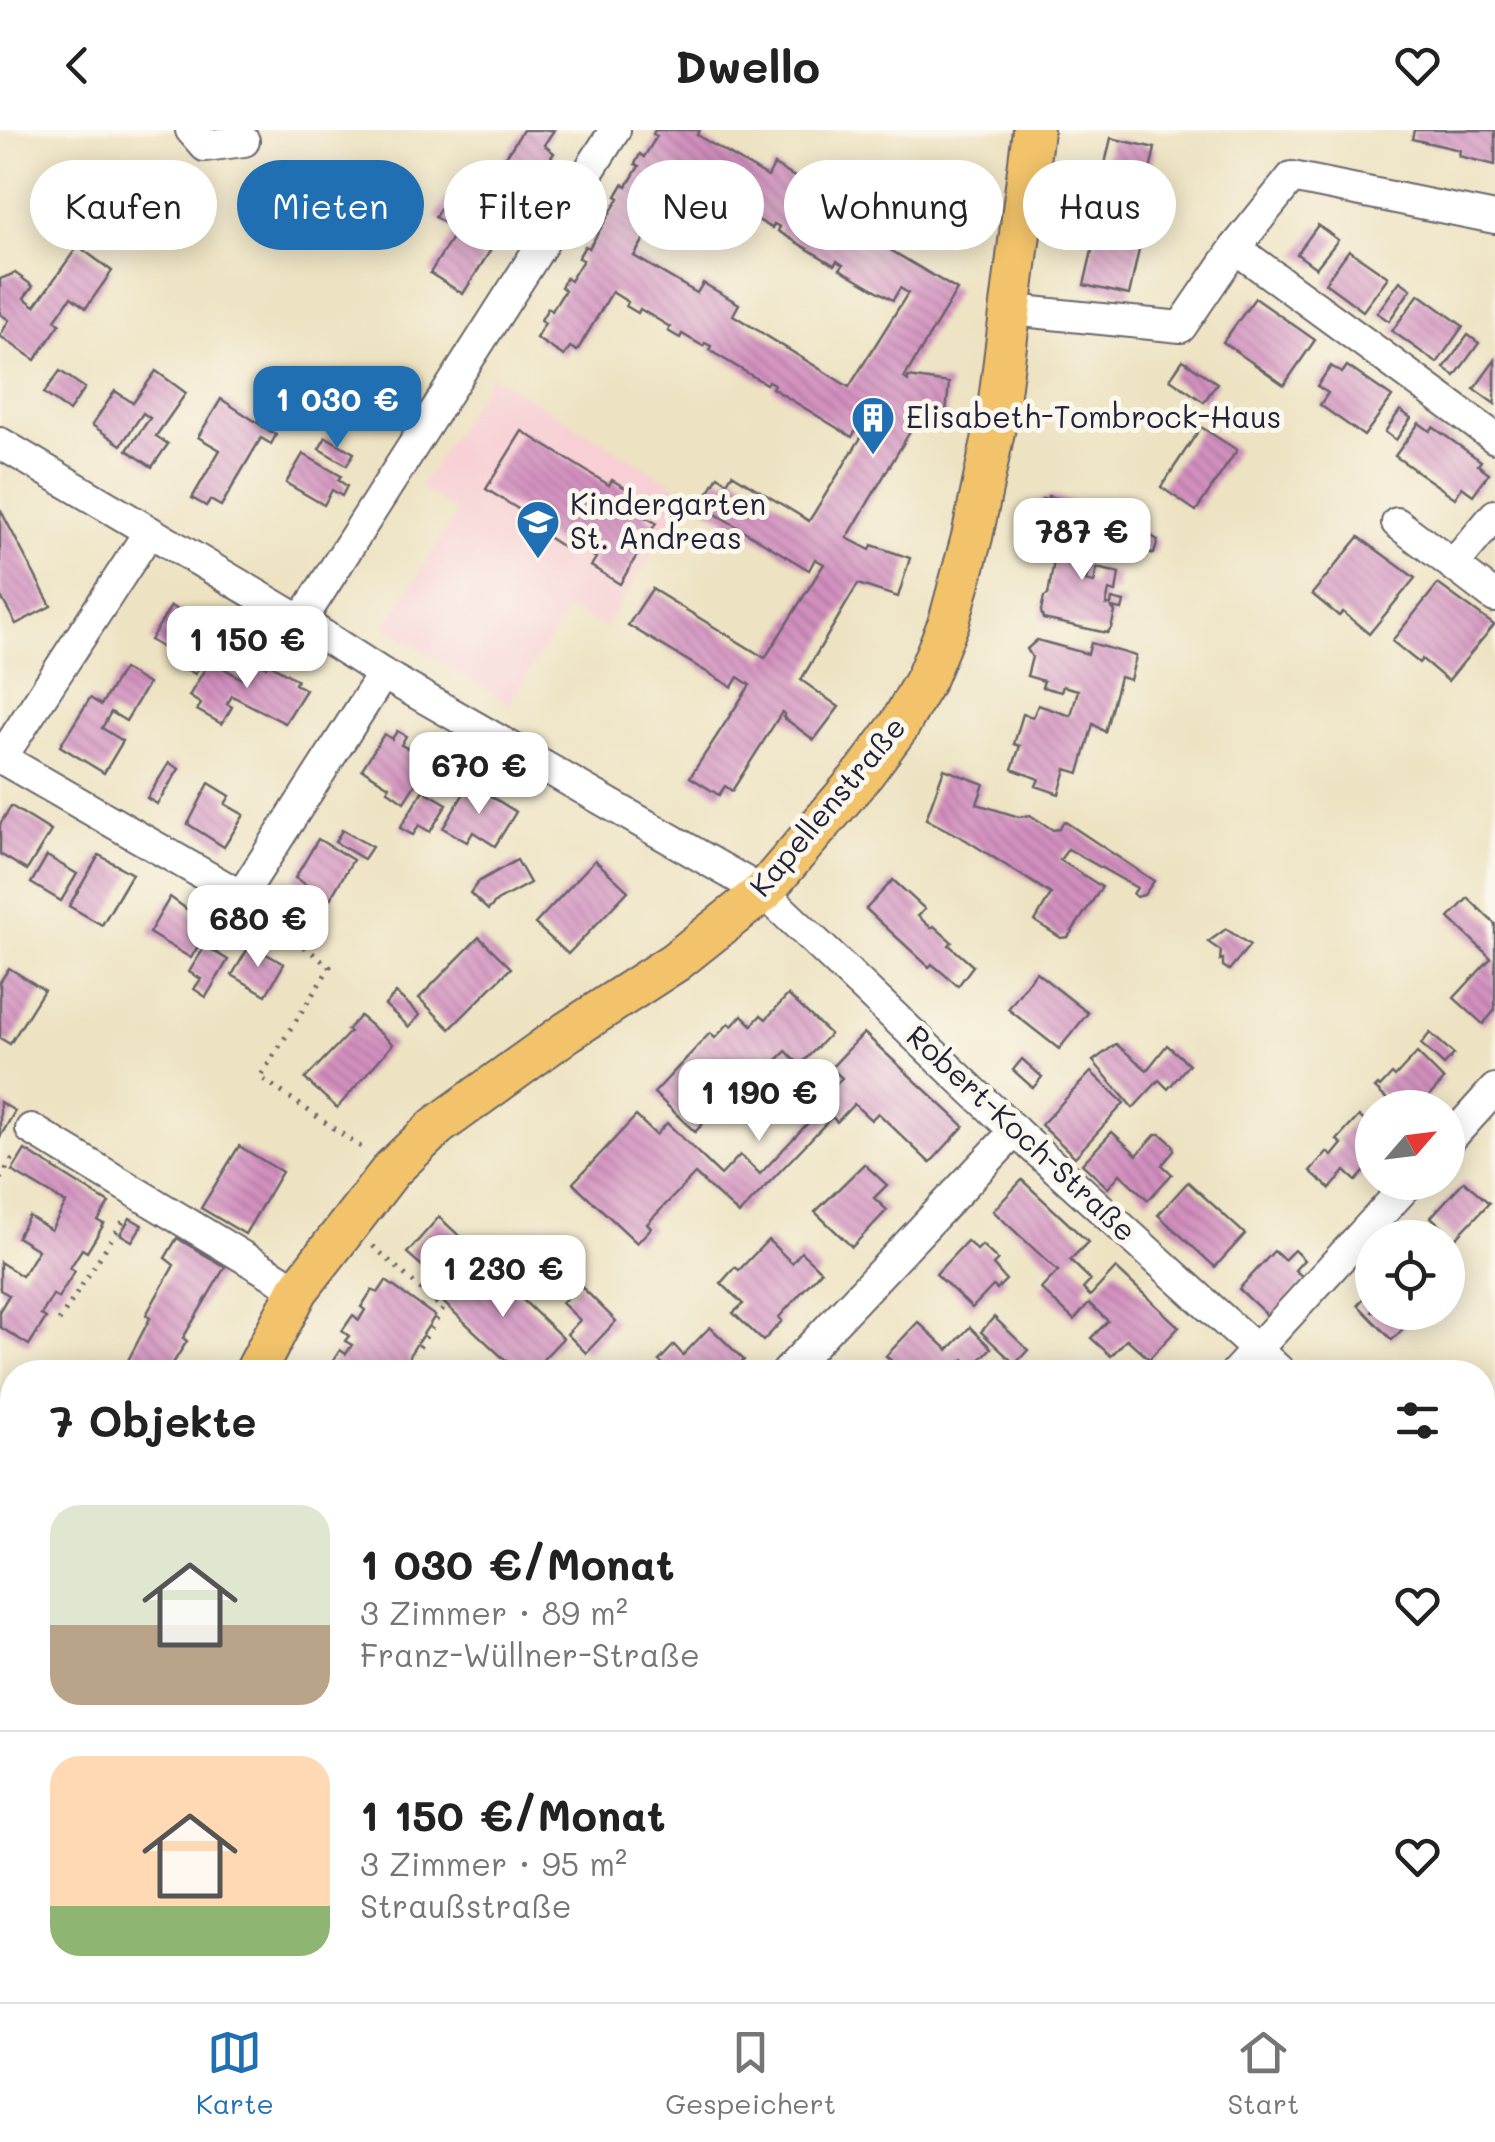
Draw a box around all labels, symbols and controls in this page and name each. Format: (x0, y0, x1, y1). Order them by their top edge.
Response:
text: Dwello (675, 36, 820, 94)
icon: back (50, 38, 105, 93)
icon: heart (1390, 38, 1445, 93)
chip: Kaufen (30, 160, 217, 250)
chip: Mieten (237, 160, 424, 250)
chip: Filter (444, 160, 607, 250)
chip: Neu (627, 160, 764, 250)
chip: Wohnung (784, 160, 1003, 250)
chip: Haus (1023, 160, 1176, 250)
pin: 1 030 € (245, 366, 429, 451)
text: 1 030 € (275, 377, 399, 419)
building icon: Elisabeth-Tombrock-Haus (850, 395, 896, 456)
place label: Elisabeth-Tombrock-Haus (906, 396, 1281, 436)
place label: Kindergarten St. Andreas (570, 483, 766, 557)
pin: 787 € (1012, 498, 1152, 583)
school or university icon: Kindergarten St. Andreas (515, 499, 561, 560)
text: 787 € (1036, 509, 1128, 551)
pin: 1 150 € (155, 606, 339, 691)
text: 1 150 € (189, 617, 305, 659)
street label: Kapellenstraße (739, 707, 914, 904)
pin: 670 € (409, 732, 549, 817)
text: 670 € (431, 743, 527, 785)
pin: 680 € (188, 885, 328, 970)
text: 680 € (209, 896, 307, 938)
street label: Robert-Koch-Straße (899, 1016, 1146, 1250)
pin: 1 190 € (667, 1059, 851, 1144)
text: 1 190 € (700, 1070, 818, 1112)
north arrow (1355, 1090, 1465, 1200)
map controls (1355, 1090, 1465, 1330)
button: locate (1355, 1220, 1465, 1330)
pin: 1 230 € (411, 1235, 595, 1320)
text: 1 230 € (443, 1246, 563, 1288)
text: 7 Objekte (50, 1393, 256, 1448)
icon: filters (1390, 1393, 1445, 1448)
text: 1 030 €/Monat (360, 1536, 675, 1591)
icon: home (130, 1545, 250, 1665)
icon: heart (1390, 1578, 1445, 1633)
text: 3 Zimmer · 89 m² (360, 1591, 628, 1633)
text: Franz-Wüllner-Straße (360, 1633, 700, 1675)
text: 1 150 €/Monat (360, 1787, 666, 1842)
icon: home (130, 1796, 250, 1916)
icon: heart (1390, 1829, 1445, 1884)
text: 3 Zimmer · 95 m² (360, 1842, 627, 1884)
text: Straußstraße (360, 1884, 572, 1926)
tab: Karte (196, 2025, 274, 2121)
tab: Gespeichert (665, 2025, 836, 2121)
tab: Start (1227, 2025, 1299, 2121)

